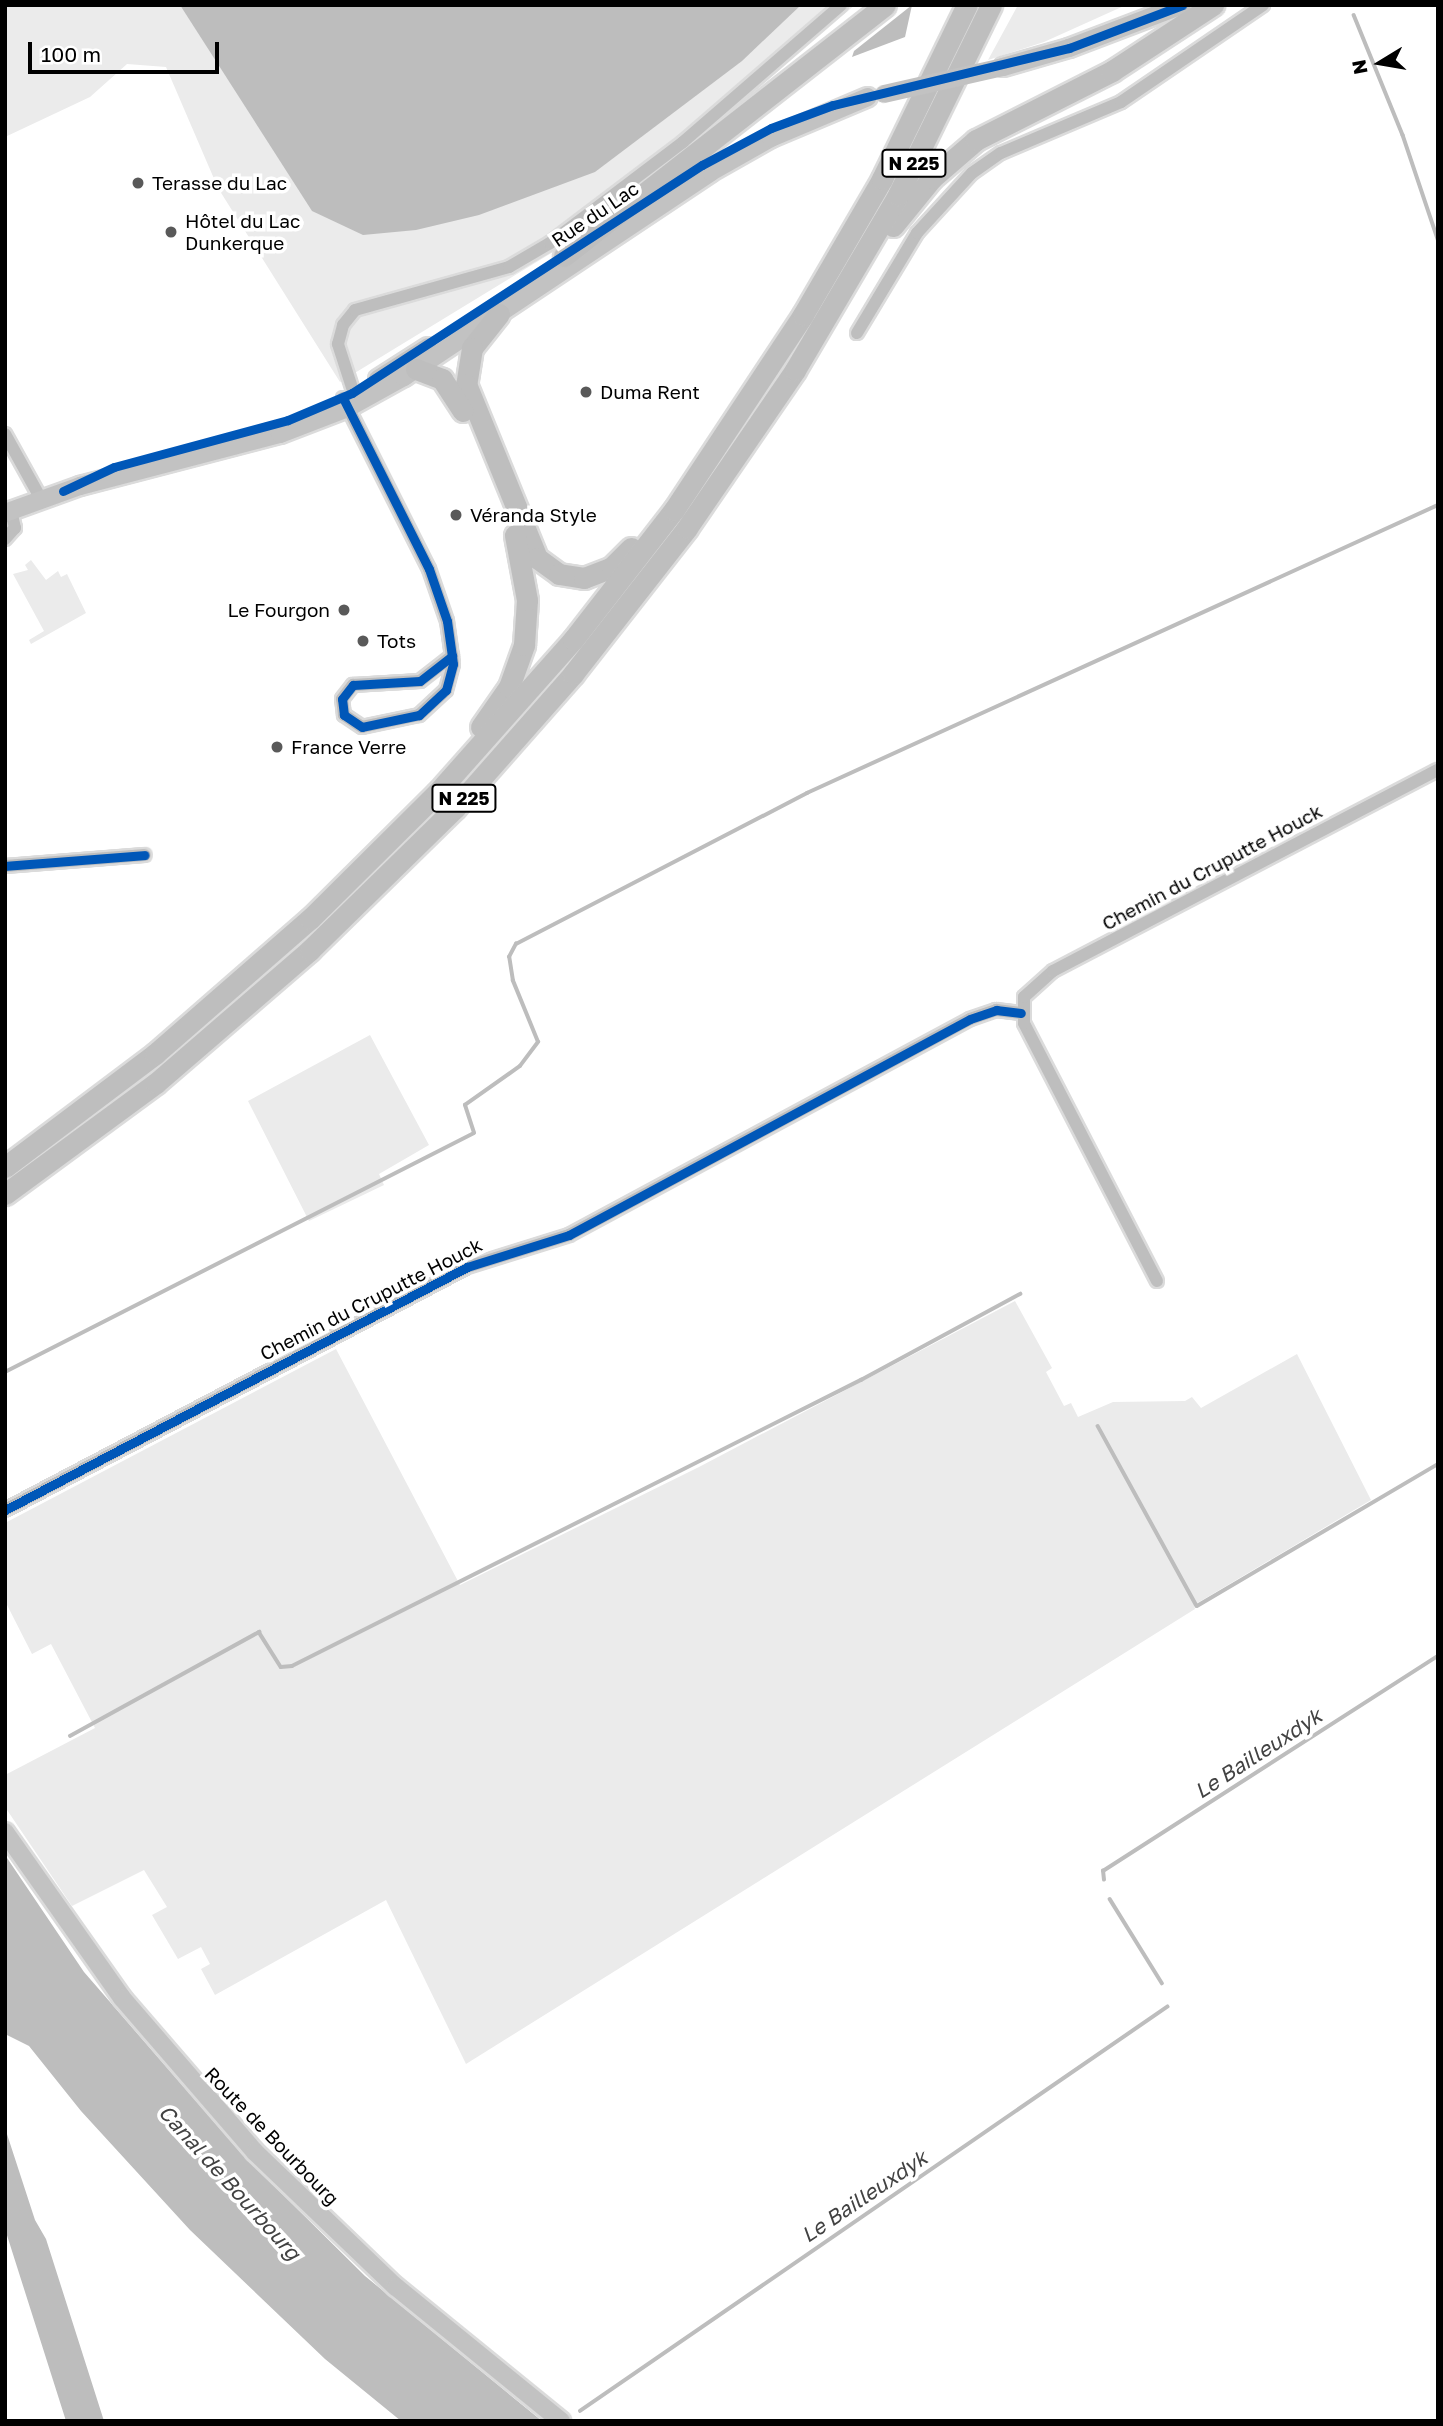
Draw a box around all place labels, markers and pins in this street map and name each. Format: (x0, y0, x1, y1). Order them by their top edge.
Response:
place label: Terasse du Lac (152, 172, 287, 194)
marker: Terasse du Lac (130, 175, 146, 191)
place label: Hôtel du Lac Dunkerque (185, 210, 300, 254)
marker: Hôtel du Lac Dunkerque (163, 224, 179, 240)
place label: Duma Rent (600, 381, 700, 403)
marker: Duma Rent (578, 384, 594, 400)
place label: Véranda Style (470, 504, 597, 526)
marker: Véranda Style (448, 507, 464, 523)
place label: Le Fourgon (228, 599, 330, 621)
marker: Le Fourgon (336, 602, 352, 618)
place label: Tots (377, 630, 416, 652)
marker: Tots (355, 633, 371, 649)
place label: France Verre (291, 736, 406, 758)
marker: France Verre (269, 739, 285, 755)

